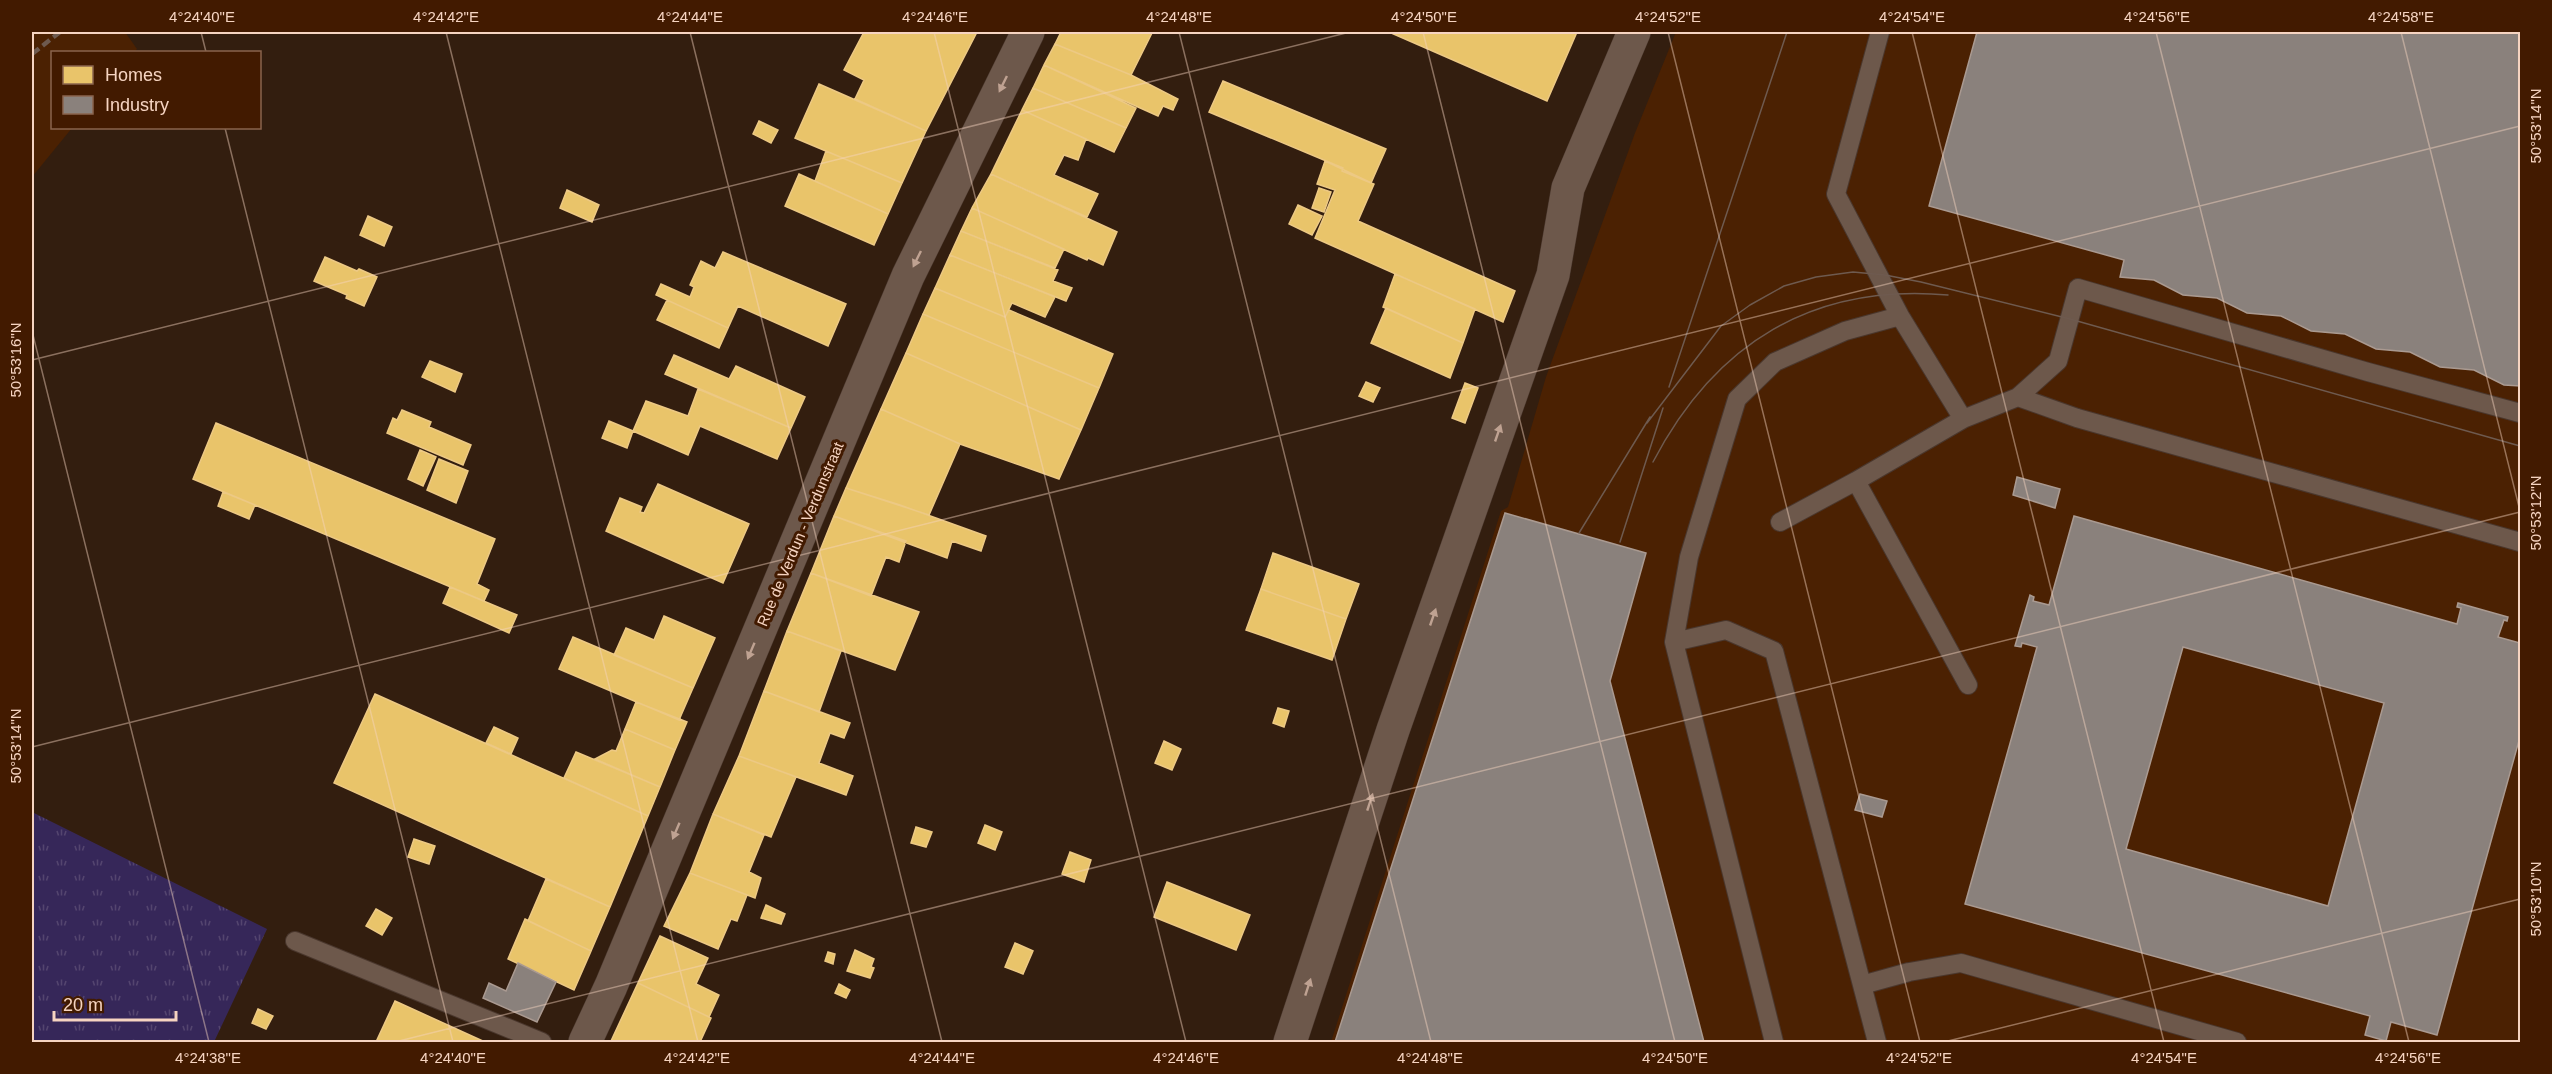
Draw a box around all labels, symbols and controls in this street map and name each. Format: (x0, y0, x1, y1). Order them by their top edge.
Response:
text: 4°24'40"E (169, 8, 235, 25)
text: 4°24'42"E (413, 8, 479, 25)
text: 4°24'44"E (657, 8, 723, 25)
text: 4°24'46"E (902, 8, 968, 25)
text: 4°24'48"E (1146, 8, 1212, 25)
text: 4°24'50"E (1391, 8, 1457, 25)
text: 4°24'52"E (1635, 8, 1701, 25)
text: 4°24'54"E (1879, 8, 1945, 25)
text: 4°24'56"E (2124, 8, 2190, 25)
text: 4°24'58"E (2368, 8, 2434, 25)
legend (51, 51, 261, 129)
text: Homes (105, 65, 162, 85)
one-way arrow (998, 76, 1007, 93)
text: 50°53'14"N (2527, 88, 2544, 164)
text: Industry (105, 95, 169, 115)
one-way arrow (912, 251, 921, 268)
text: 50°53'16"N (7, 322, 24, 398)
one-way arrow (1493, 424, 1503, 442)
street label: Rue de Verdun - Verdunstraat (753, 439, 847, 629)
text: 50°53'12"N (2527, 475, 2544, 551)
one-way arrow (1428, 608, 1438, 626)
one-way arrow (746, 643, 756, 661)
text: 50°53'14"N (7, 708, 24, 784)
one-way arrow (1365, 793, 1375, 811)
one-way arrow (671, 823, 681, 841)
text: 50°53'10"N (2527, 861, 2544, 937)
one-way arrow (1304, 978, 1314, 996)
scale bar (54, 984, 176, 1022)
text: 20 m (63, 995, 103, 1015)
text: 4°24'38"E (175, 1049, 241, 1066)
text: 4°24'40"E (420, 1049, 486, 1066)
text: 4°24'42"E (664, 1049, 730, 1066)
text: 4°24'44"E (909, 1049, 975, 1066)
text: 4°24'46"E (1153, 1049, 1219, 1066)
text: 4°24'48"E (1397, 1049, 1463, 1066)
text: 4°24'50"E (1642, 1049, 1708, 1066)
text: 4°24'52"E (1886, 1049, 1952, 1066)
text: 4°24'54"E (2131, 1049, 2197, 1066)
text: 4°24'56"E (2375, 1049, 2441, 1066)

